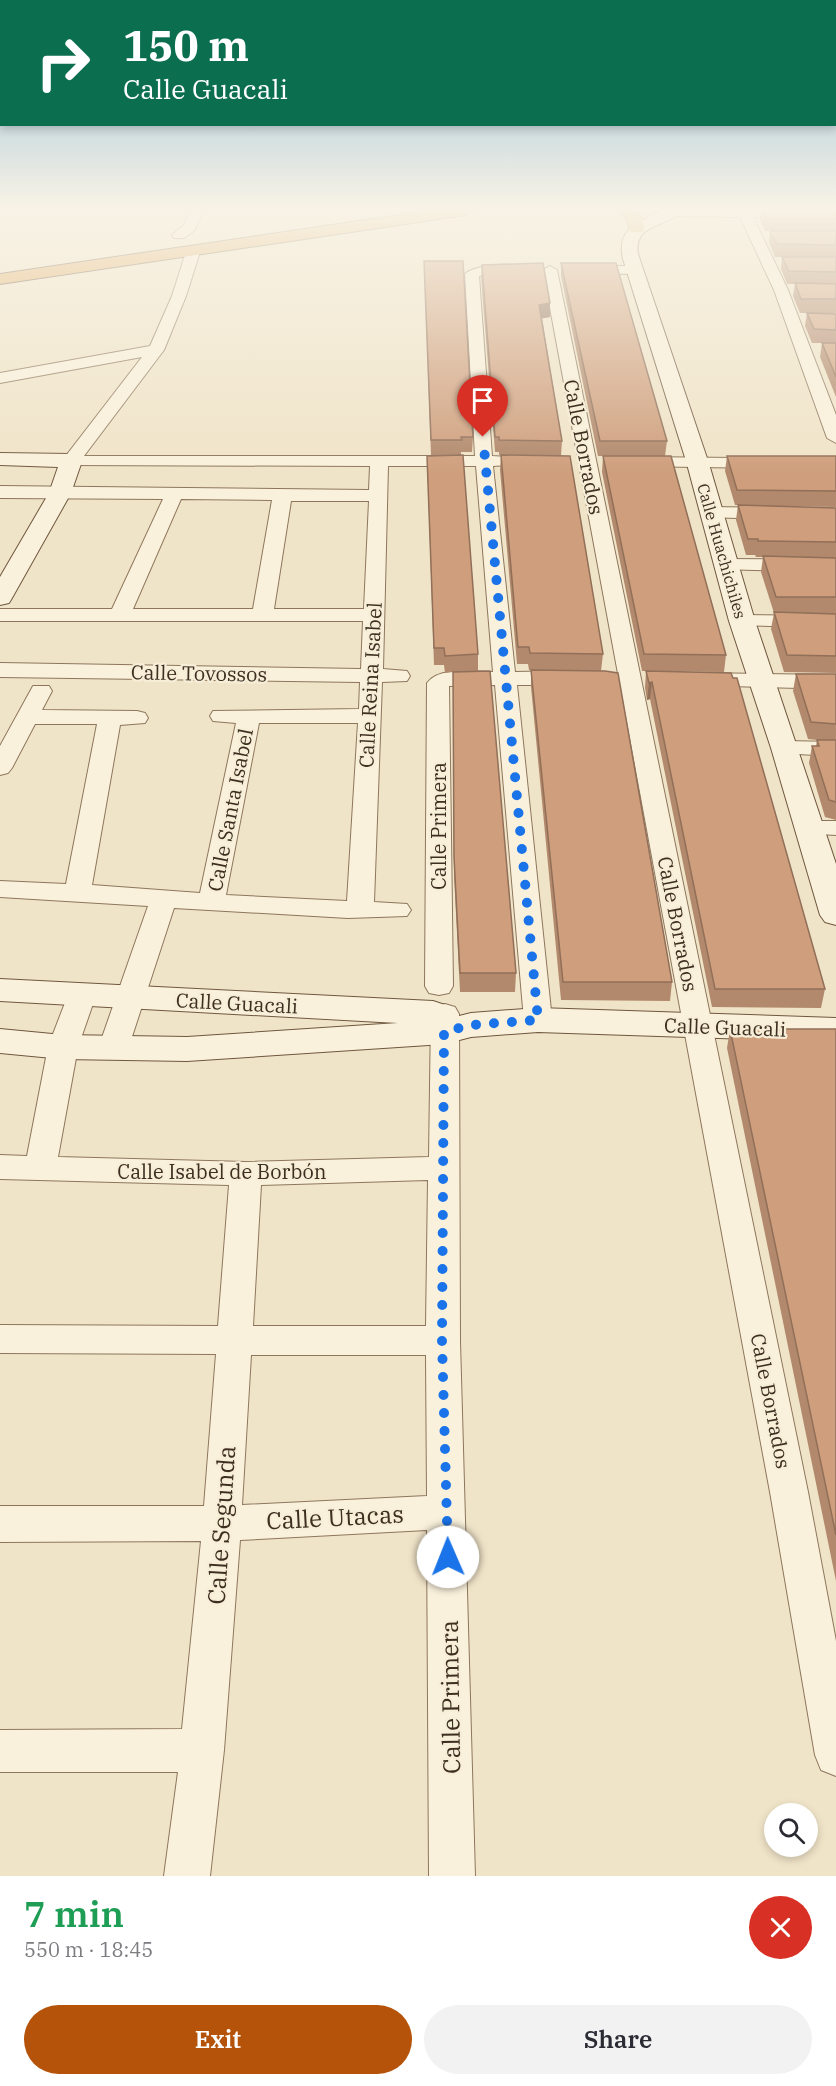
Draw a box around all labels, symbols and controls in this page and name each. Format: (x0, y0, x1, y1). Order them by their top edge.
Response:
text: 150 m (123, 18, 249, 73)
icon: right (24, 24, 102, 102)
text: Calle Guacali (123, 71, 288, 106)
pin (457, 375, 508, 437)
street label: Calle Borrados (558, 377, 610, 517)
icon: arrive (466, 384, 499, 417)
street label: Calle Huachichiles (693, 481, 751, 621)
street label: Calle Reina Isabel (352, 601, 388, 769)
street label: Calle Tovossos (131, 658, 267, 688)
street label: Calle Santa Isabel (201, 726, 259, 894)
street label: Calle Primera (425, 762, 452, 890)
street label: Calle Borrados (652, 854, 704, 994)
street label: Calle Guacali (175, 986, 299, 1020)
street label: Calle Guacali (663, 1011, 787, 1043)
street label: Calle Isabel de Borbón (117, 1158, 327, 1185)
street label: Calle Borrados (745, 1331, 797, 1471)
street label: Calle Segunda (199, 1444, 243, 1606)
street label: Calle Utacas (265, 1497, 405, 1537)
position arrow (416, 1525, 480, 1589)
street label: Calle Primera (433, 1620, 467, 1774)
map controls (764, 1803, 818, 1857)
button: search (764, 1803, 818, 1857)
text: 7 min (24, 1890, 124, 1937)
button: close (749, 1896, 812, 1959)
text: 550 m · 18:45 (24, 1936, 153, 1963)
button: Exit (24, 2005, 412, 2074)
button: Share (424, 2005, 812, 2074)

